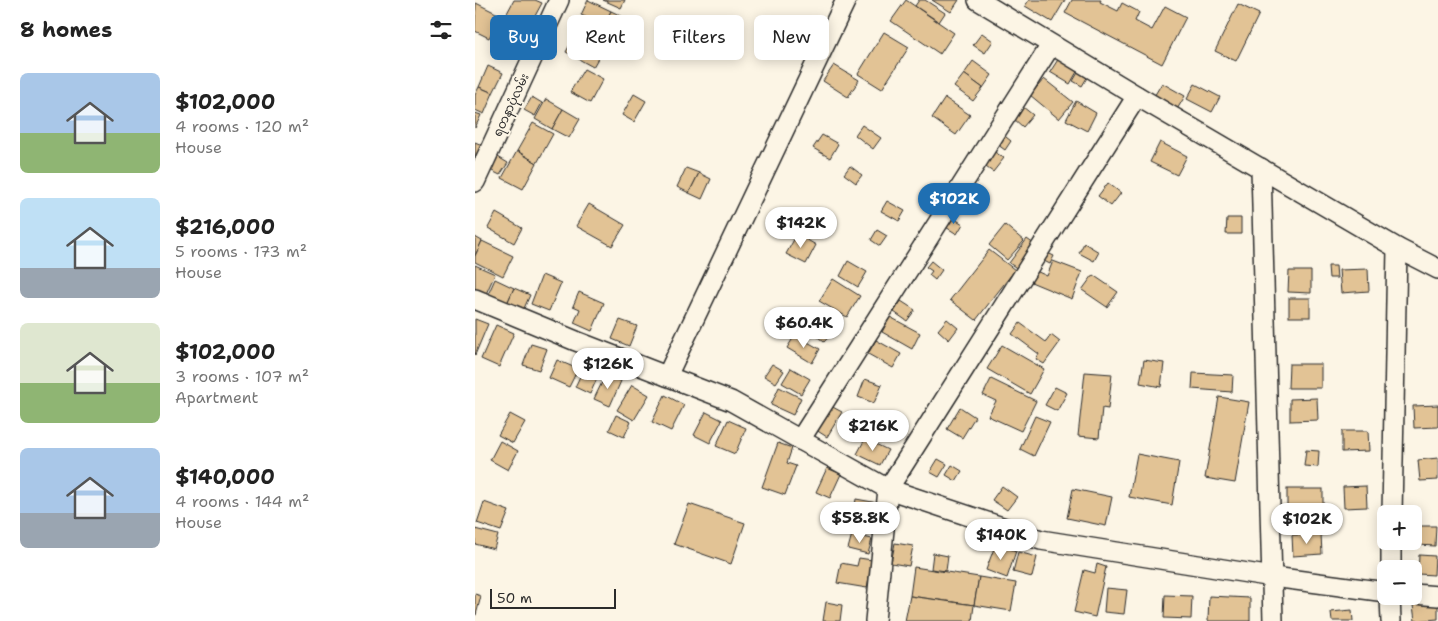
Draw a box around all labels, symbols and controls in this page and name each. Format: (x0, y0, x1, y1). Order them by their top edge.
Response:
chip: Buy (490, 15, 557, 60)
chip: Rent (567, 15, 644, 60)
chip: Filters (654, 15, 744, 60)
chip: New (754, 15, 829, 60)
text: 8 homes (20, 16, 112, 44)
icon: filters (427, 16, 455, 44)
street label: ရတနာပုံလမ်း (488, 70, 534, 140)
text: $102,000 (175, 88, 275, 116)
icon: home (60, 93, 120, 153)
text: 4 rooms · 120 m² (175, 116, 309, 137)
text: House (175, 137, 222, 158)
pin: $102K (919, 182, 989, 225)
text: $102K (929, 188, 979, 209)
pin: $142K (766, 206, 836, 249)
text: $142K (776, 212, 826, 233)
text: $216,000 (175, 213, 275, 241)
icon: home (60, 218, 120, 278)
text: 5 rooms · 173 m² (175, 241, 307, 262)
text: House (175, 262, 222, 283)
pin: $60.4K (763, 306, 845, 349)
text: $60.4K (775, 312, 833, 333)
text: $102,000 (175, 338, 275, 366)
icon: home (60, 343, 120, 403)
pin: $126K (573, 348, 643, 390)
text: $126K (583, 353, 633, 374)
text: 3 rooms · 107 m² (175, 366, 309, 387)
text: Apartment (175, 387, 258, 408)
pin: $216K (838, 410, 908, 452)
text: $216K (848, 415, 898, 436)
text: $140,000 (175, 463, 275, 491)
icon: home (60, 468, 120, 528)
text: 4 rooms · 144 m² (175, 491, 309, 512)
pin: $58.8K (819, 502, 901, 544)
pin: $102K (1272, 502, 1342, 545)
map controls (1377, 505, 1422, 605)
button: + (1377, 505, 1422, 550)
text: $58.8K (831, 507, 889, 528)
text: $102K (1282, 508, 1332, 529)
text: House (175, 512, 222, 533)
pin: $140K (966, 518, 1036, 561)
text: $140K (976, 524, 1026, 545)
button: − (1377, 560, 1422, 605)
scale bar (490, 586, 616, 609)
text: 50 m (497, 589, 532, 607)

